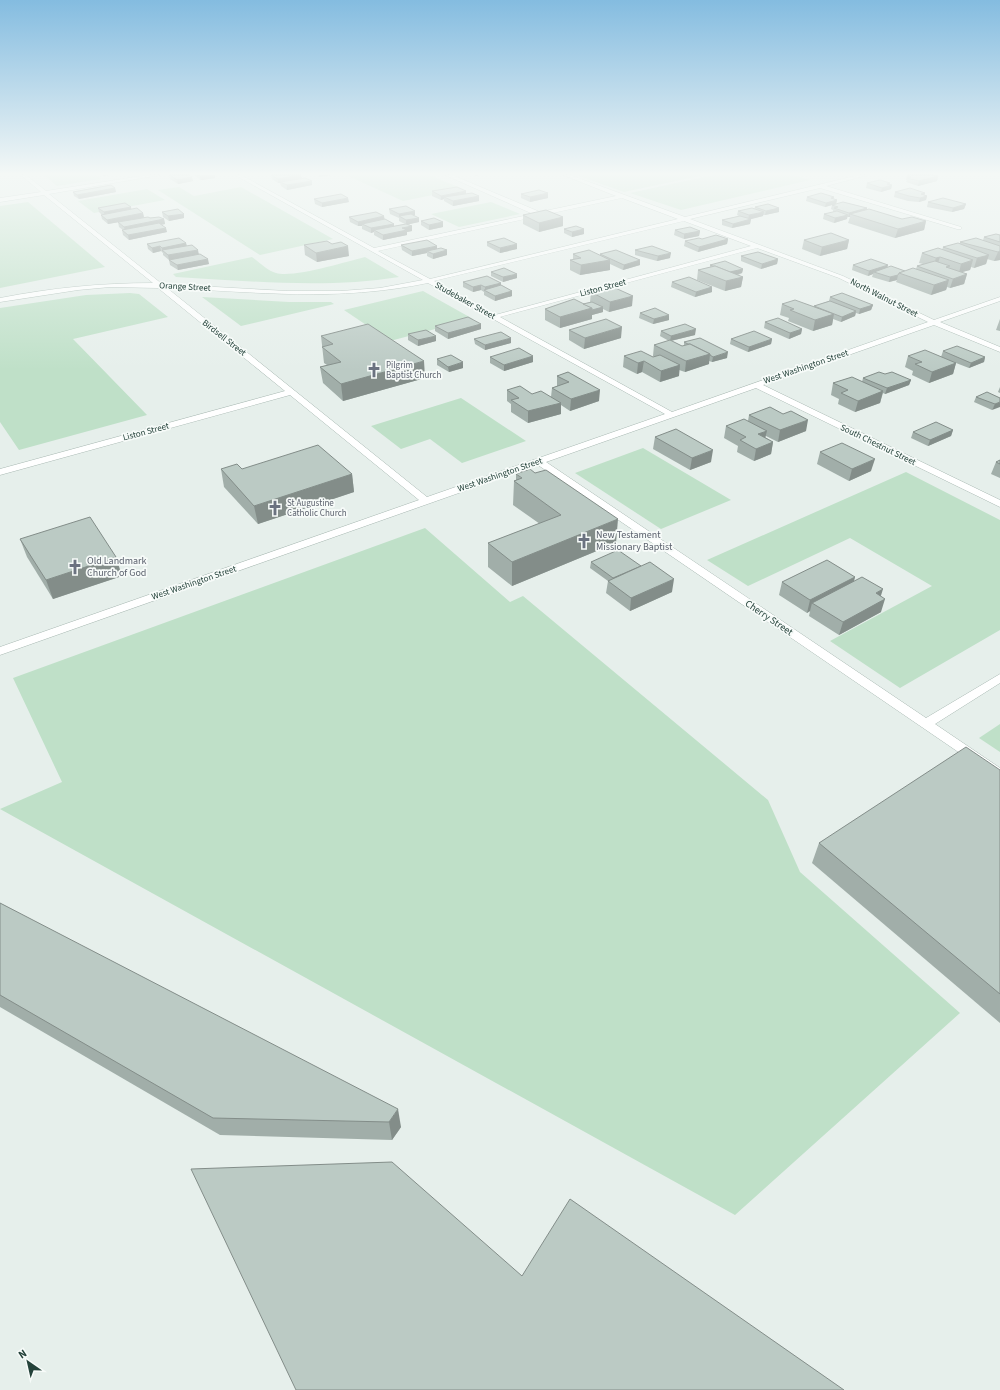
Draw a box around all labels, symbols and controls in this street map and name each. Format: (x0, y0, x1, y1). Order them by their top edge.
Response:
street label: North Walnut Street (848, 275, 920, 321)
street label: Liston Street (578, 276, 628, 300)
street label: Orange Street (159, 279, 211, 295)
street label: Studebaker Street (432, 279, 498, 323)
street label: Birdsell Street (199, 317, 249, 359)
street label: West Washington Street (762, 346, 850, 388)
place label: Pilgrim Baptist Church (386, 359, 441, 382)
church icon: Pilgrim Baptist Church (365, 361, 383, 379)
street label: Liston Street (121, 420, 171, 444)
street label: South Chestnut Street (838, 421, 918, 469)
street label: West Washington Street (456, 454, 544, 496)
place label: St Augustine Catholic Church (287, 497, 347, 520)
church icon: St Augustine Catholic Church (266, 499, 284, 517)
place label: New Testament Missionary Baptist (596, 528, 673, 554)
church icon: New Testament Missionary Baptist (575, 532, 593, 550)
place label: Old Landmark Church of God (87, 554, 146, 580)
church icon: Old Landmark Church of God (66, 558, 84, 576)
street label: West Washington Street (150, 562, 238, 604)
street label: Cherry Street (742, 597, 796, 640)
north arrow (8, 1342, 48, 1382)
text: N (15, 1346, 30, 1362)

